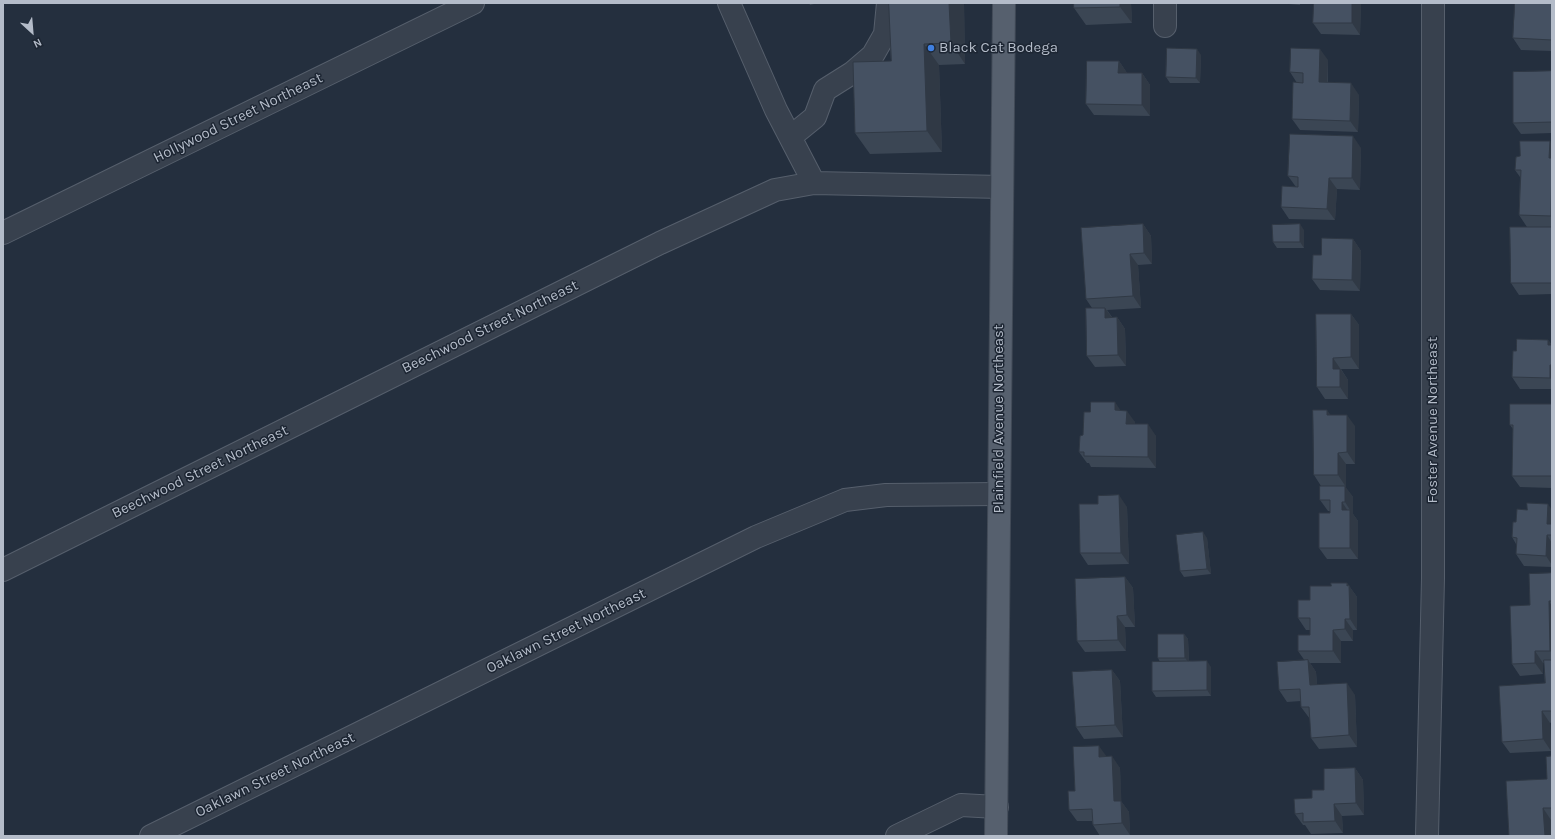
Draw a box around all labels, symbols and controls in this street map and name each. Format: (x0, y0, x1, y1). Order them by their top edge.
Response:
north arrow (12, 12, 52, 52)
text: N (31, 36, 44, 51)
place label: Black Cat Bodega (939, 39, 1058, 57)
marker: Black Cat Bodega (926, 43, 936, 53)
street label: Hollywood Street Northeast (150, 69, 326, 167)
street label: Beechwood Street Northeast (399, 276, 581, 378)
street label: Plainfield Avenue Northeast (990, 324, 1008, 514)
street label: Foster Avenue Northeast (1424, 337, 1442, 503)
street label: Beechwood Street Northeast (109, 421, 291, 523)
street label: Oaklawn Street Northeast (483, 585, 649, 677)
street label: Oaklawn Street Northeast (192, 729, 358, 821)

